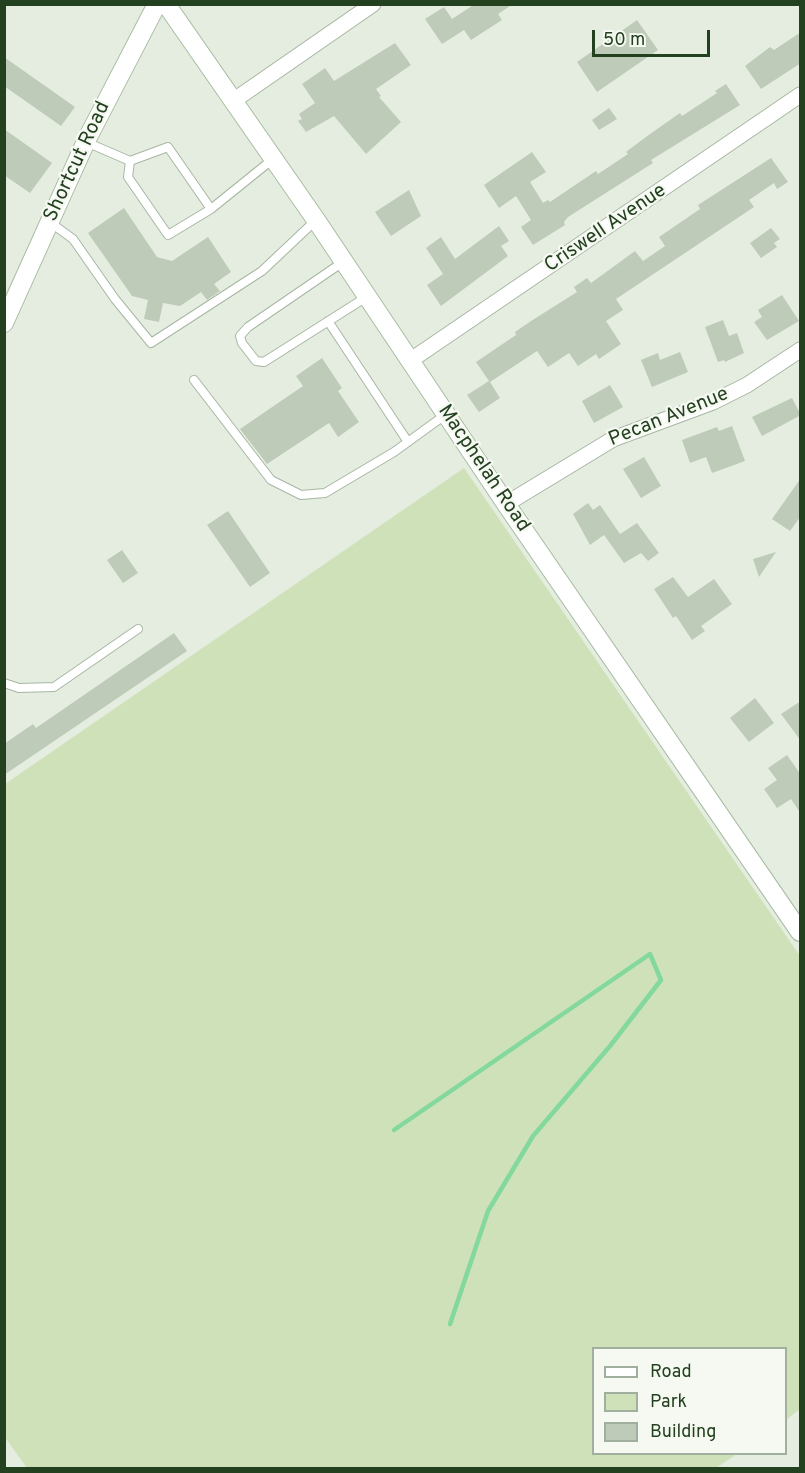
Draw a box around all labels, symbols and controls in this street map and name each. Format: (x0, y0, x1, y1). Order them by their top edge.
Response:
scale bar (595, 18, 714, 56)
text: 50 m (603, 29, 645, 52)
street label: Shortcut Road (40, 98, 116, 226)
street label: Criswell Avenue (541, 179, 671, 279)
street label: Pecan Avenue (606, 383, 732, 453)
street label: Macphelah Road (432, 401, 534, 537)
legend (592, 1347, 787, 1455)
text: Road (650, 1361, 692, 1384)
text: Park (650, 1391, 687, 1414)
text: Building (650, 1421, 716, 1444)

